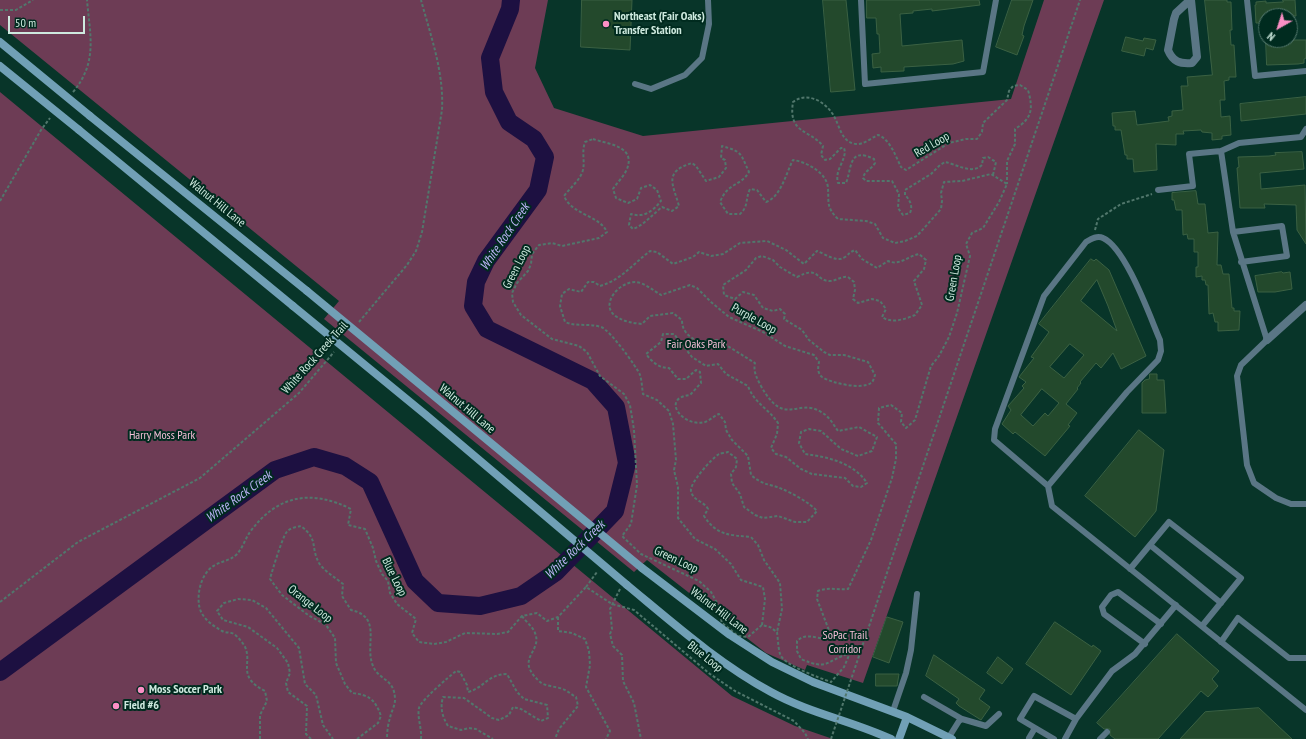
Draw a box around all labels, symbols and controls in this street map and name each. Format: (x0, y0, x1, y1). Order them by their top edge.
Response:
scale bar (10, 8, 87, 34)
north arrow (1258, 8, 1298, 48)
place label: Northeast (Fair Oaks) Transfer Station (614, 10, 705, 38)
text: 50 m (15, 15, 36, 30)
marker: Northeast (Fair Oaks) Transfer Station (601, 19, 611, 29)
text: N (1264, 29, 1278, 44)
street label: Red Loop (912, 129, 952, 161)
street label: Walnut Hill Lane (186, 176, 248, 230)
water label: White Rock Creek (477, 200, 533, 274)
street label: Green Loop (500, 243, 534, 291)
street label: Green Loop (943, 254, 965, 302)
street label: Purple Loop (729, 301, 779, 337)
street label: White Rock Creek Trail (279, 319, 351, 397)
park label: Fair Oaks Park (667, 338, 725, 352)
street label: Walnut Hill Lane (436, 381, 498, 437)
park label: Harry Moss Park (129, 429, 195, 443)
water label: White Rock Creek (203, 468, 275, 526)
water label: White Rock Creek (542, 517, 608, 583)
street label: Green Loop (652, 544, 700, 576)
street label: Blue Loop (378, 555, 410, 599)
street label: Orange Loop (285, 582, 335, 626)
street label: Walnut Hill Lane (687, 585, 751, 637)
park label: SoPac Trail Corridor (823, 629, 867, 657)
street label: Blue Loop (684, 638, 726, 676)
place label: Moss Soccer Park (149, 683, 222, 697)
marker: Moss Soccer Park (136, 685, 146, 695)
place label: Field #6 (124, 699, 159, 713)
marker: Field #6 (111, 701, 121, 711)

